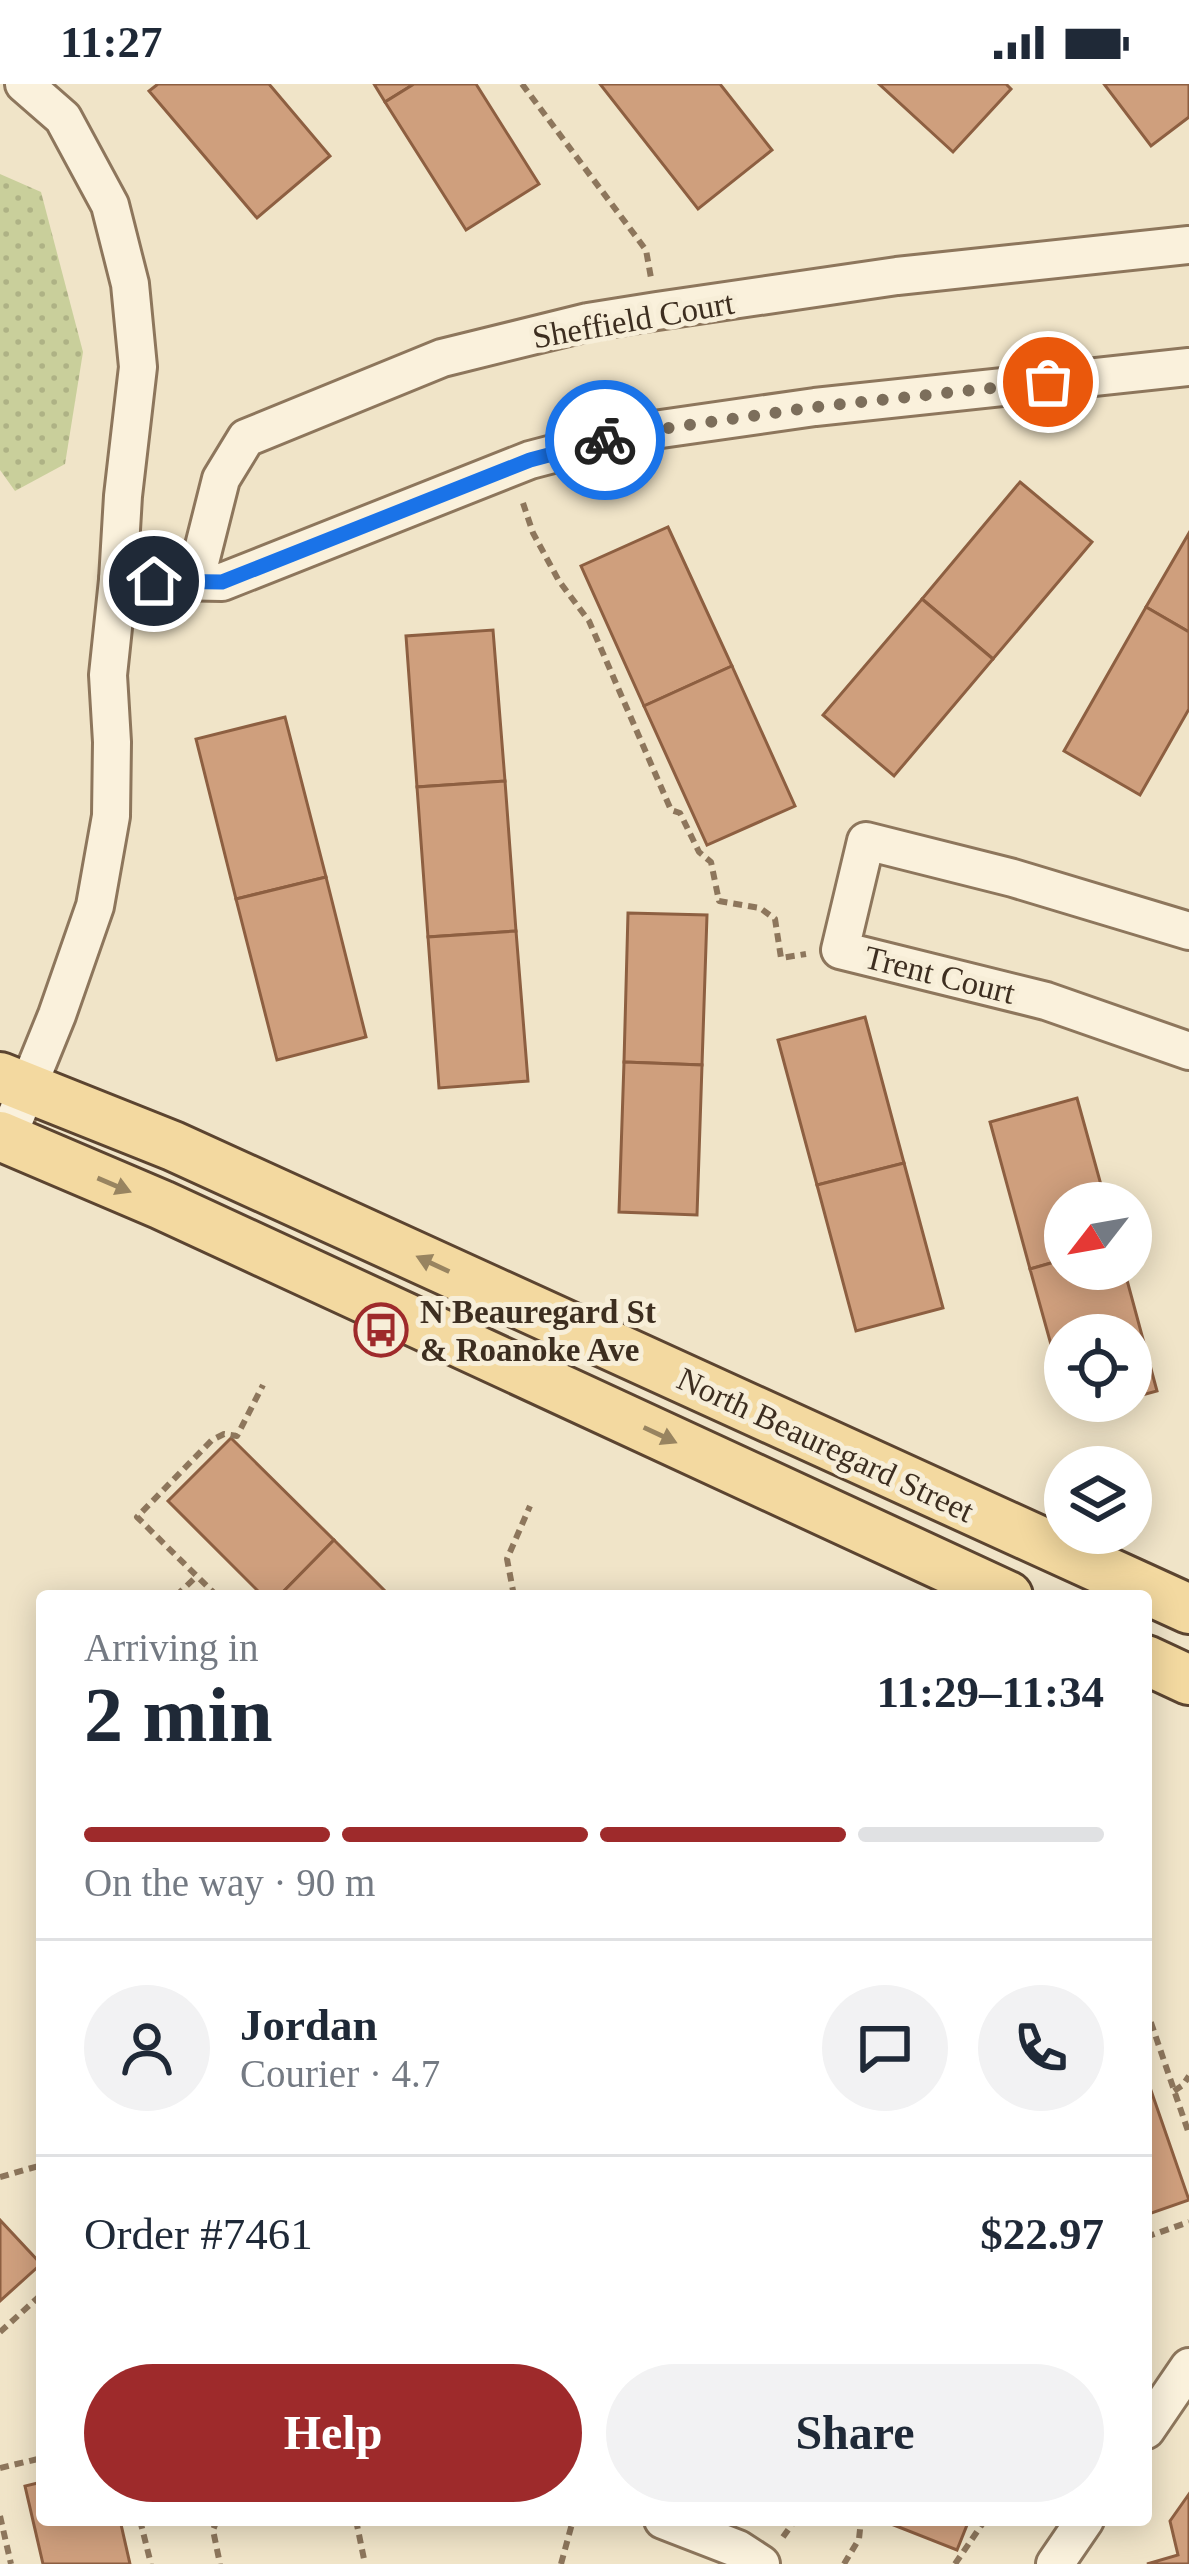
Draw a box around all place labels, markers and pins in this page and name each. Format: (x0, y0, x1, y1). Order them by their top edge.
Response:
pin (997, 331, 1099, 433)
pin (103, 530, 205, 632)
place label: N Beauregard St & Roanoke Ave (420, 1294, 656, 1368)
bus stop icon: N Beauregard St & Roanoke Ave (353, 1302, 409, 1358)

